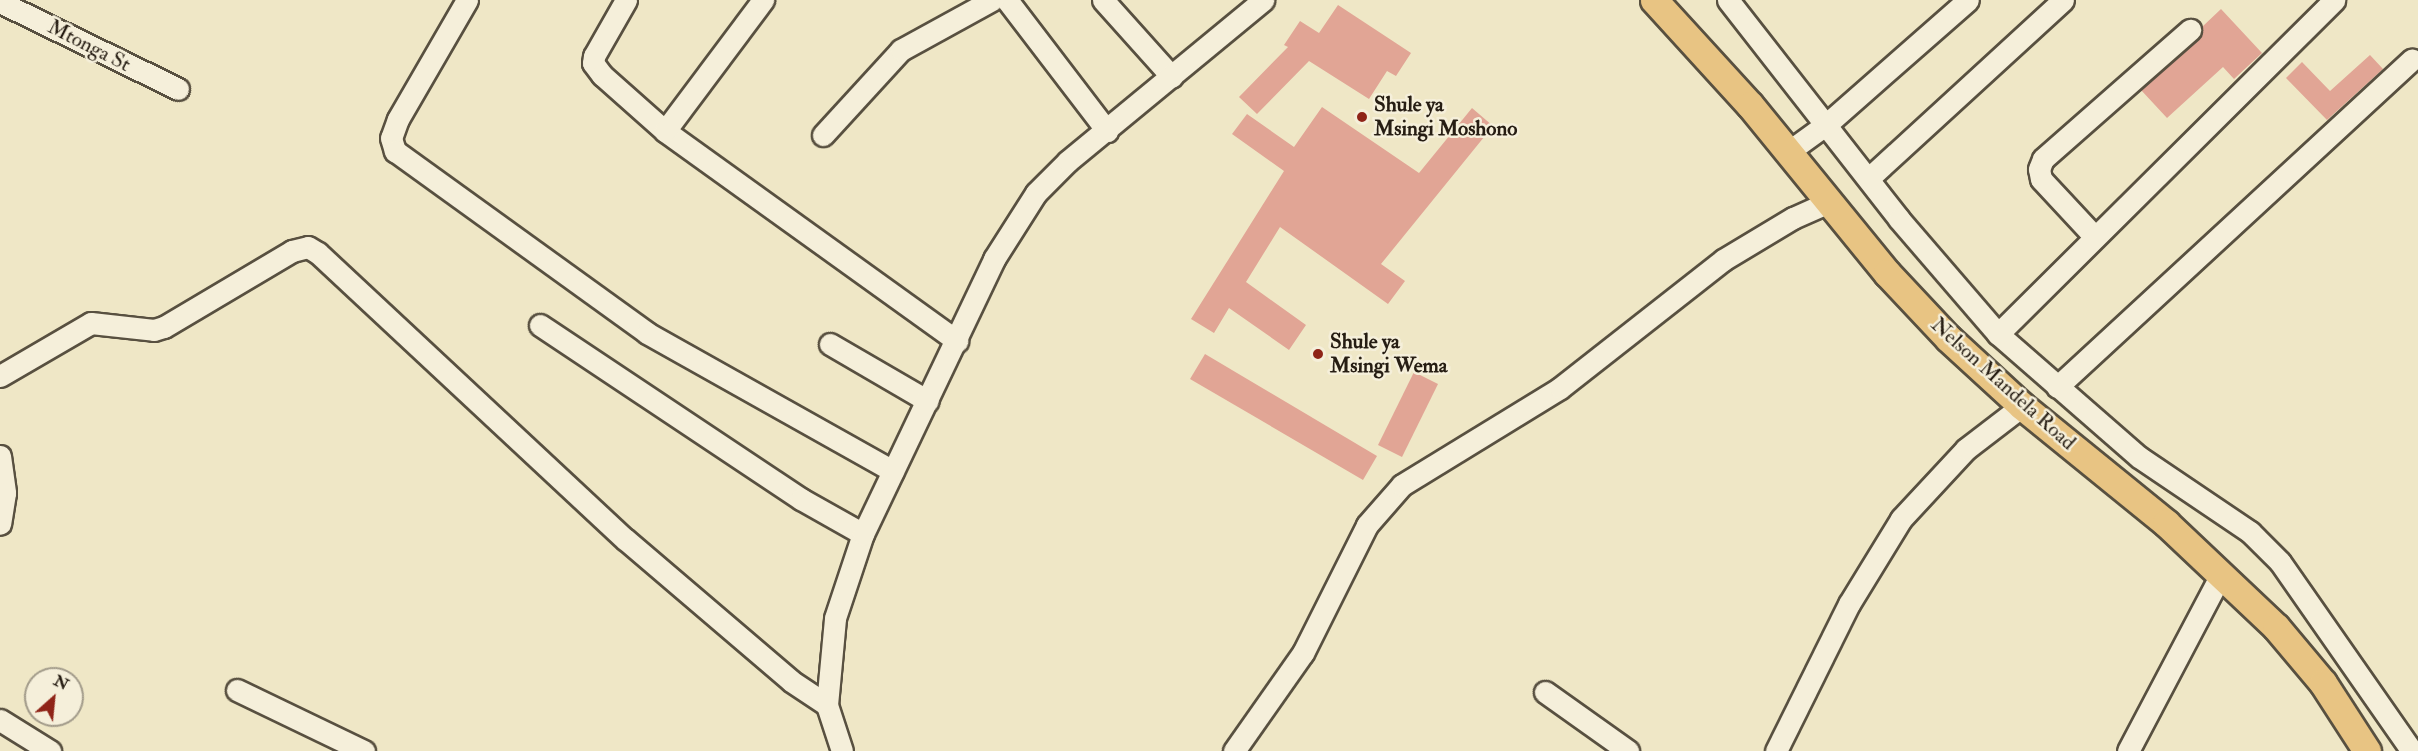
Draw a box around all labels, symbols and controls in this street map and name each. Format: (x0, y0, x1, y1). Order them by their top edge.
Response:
street label: Mtonga St (43, 14, 135, 78)
place label: Shule ya Msingi Moshono (1374, 92, 1517, 142)
marker: Shule ya Msingi Moshono (1355, 110, 1369, 124)
street label: Nelson Mandela Road (1925, 312, 2081, 456)
place label: Shule ya Msingi Wema (1330, 329, 1447, 379)
marker: Shule ya Msingi Wema (1311, 347, 1325, 361)
north arrow (24, 667, 84, 727)
text: N (50, 671, 72, 695)

